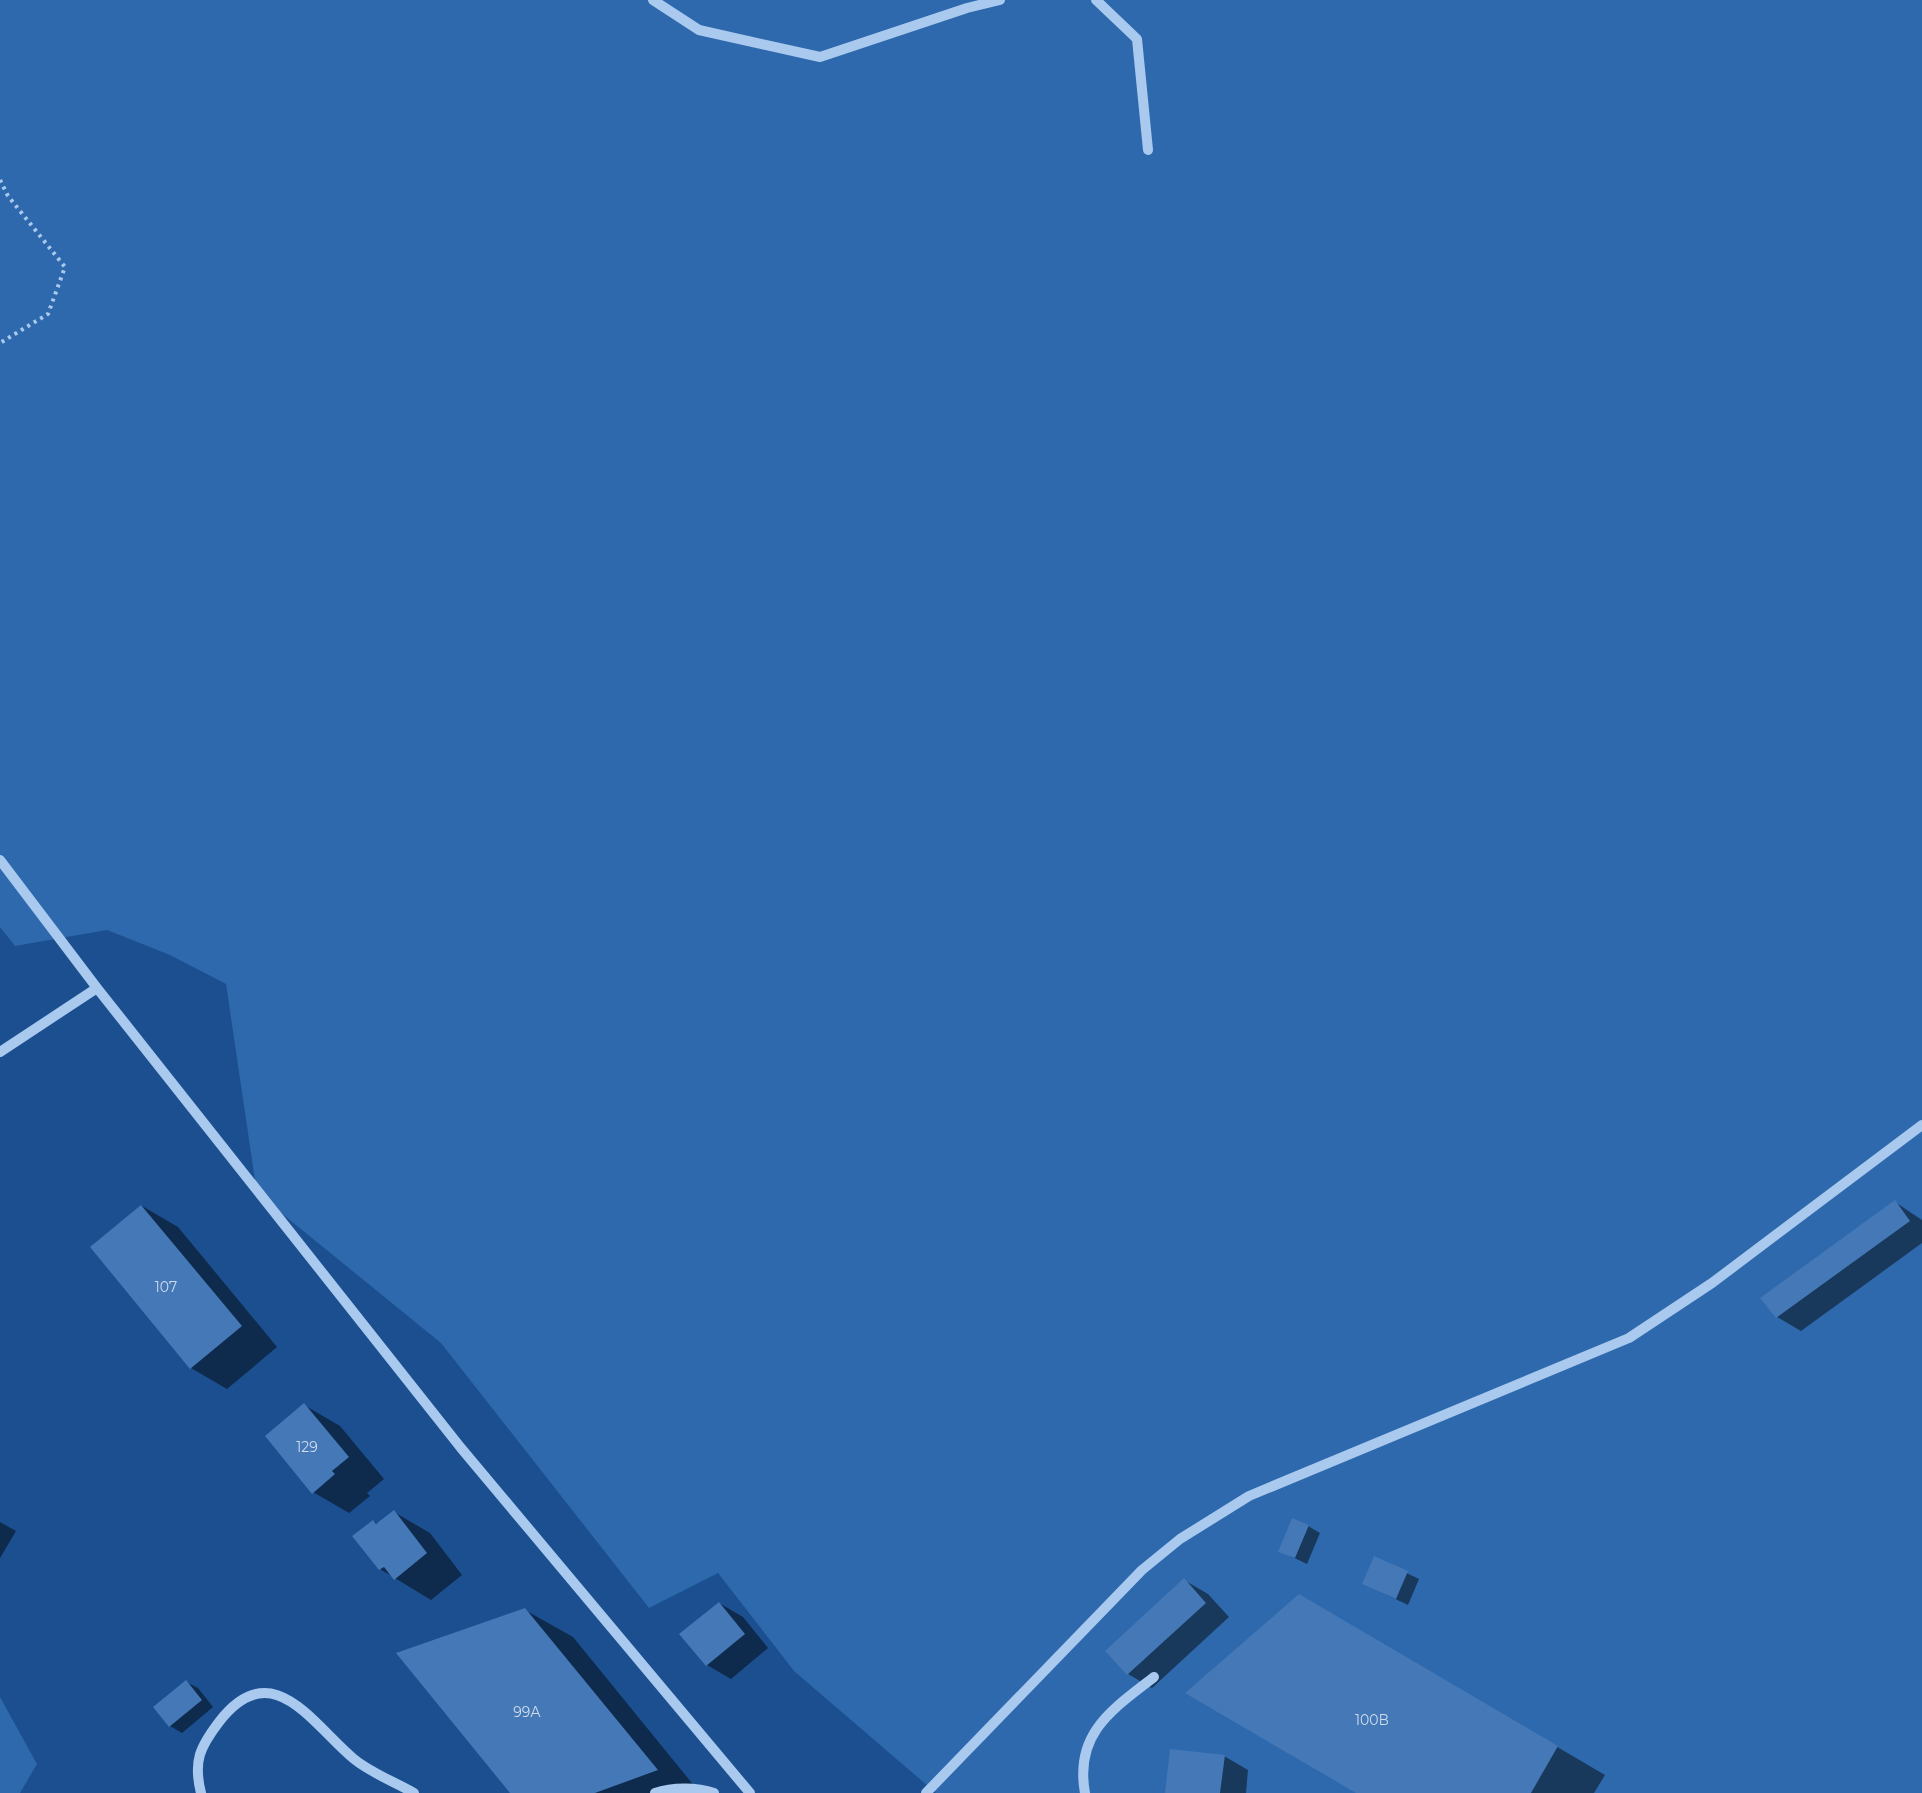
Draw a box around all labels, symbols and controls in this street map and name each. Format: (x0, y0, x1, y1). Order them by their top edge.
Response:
house number: 107 (155, 1278, 177, 1296)
house number: 129 (296, 1438, 318, 1456)
house number: 99А (513, 1703, 541, 1721)
house number: 100В (1355, 1711, 1389, 1729)

